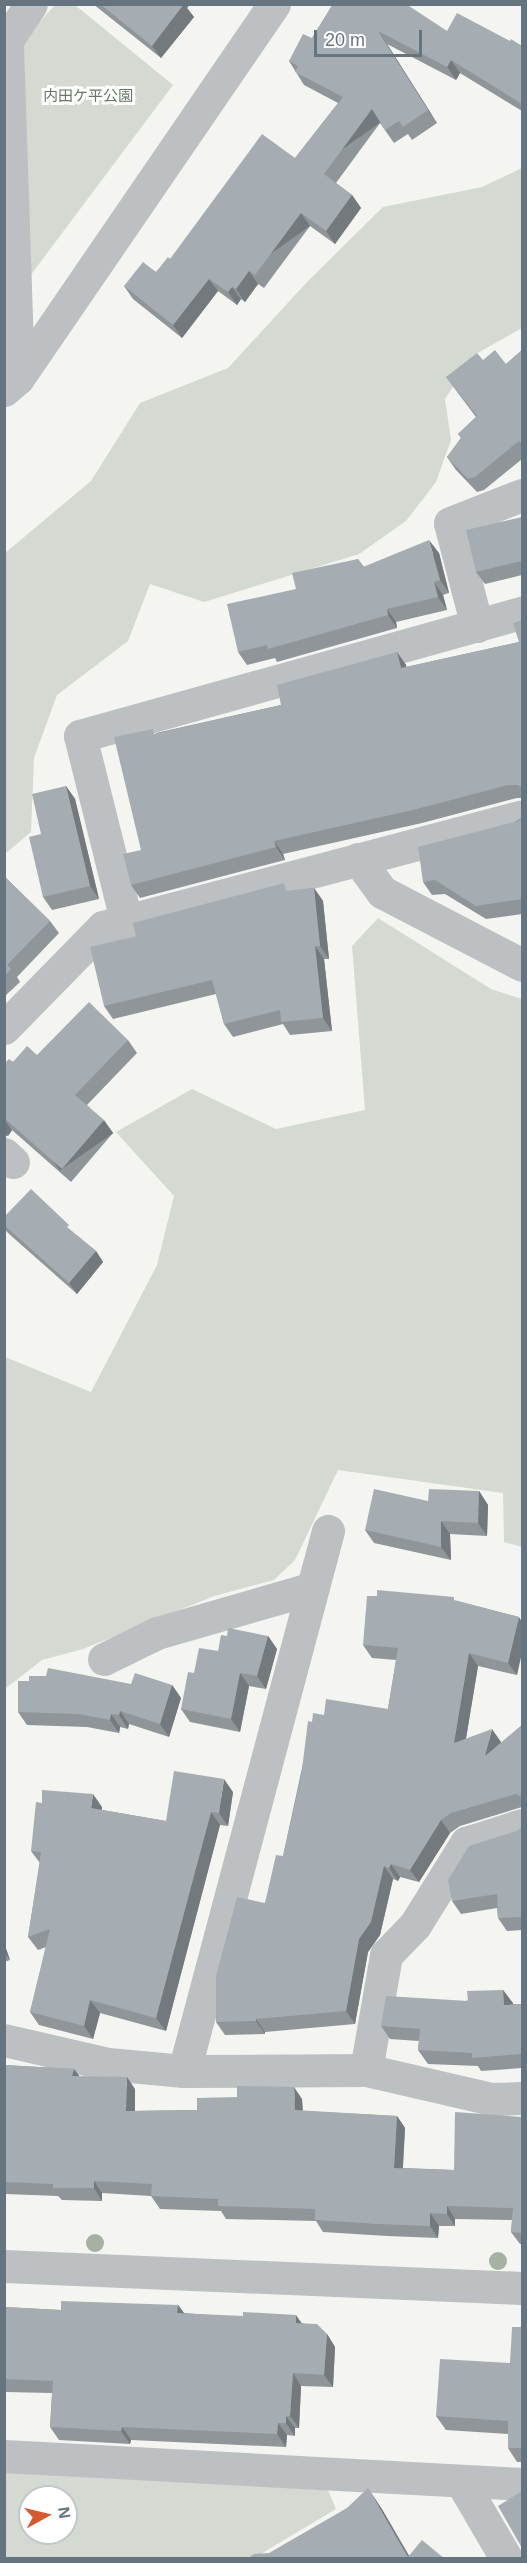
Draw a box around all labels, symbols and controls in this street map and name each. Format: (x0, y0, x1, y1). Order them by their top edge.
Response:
scale bar (317, 18, 425, 56)
text: 20 m (325, 30, 365, 50)
park label: 内田ケ平公園 (43, 87, 133, 105)
north arrow (18, 2485, 78, 2545)
text: N (55, 2506, 74, 2520)

